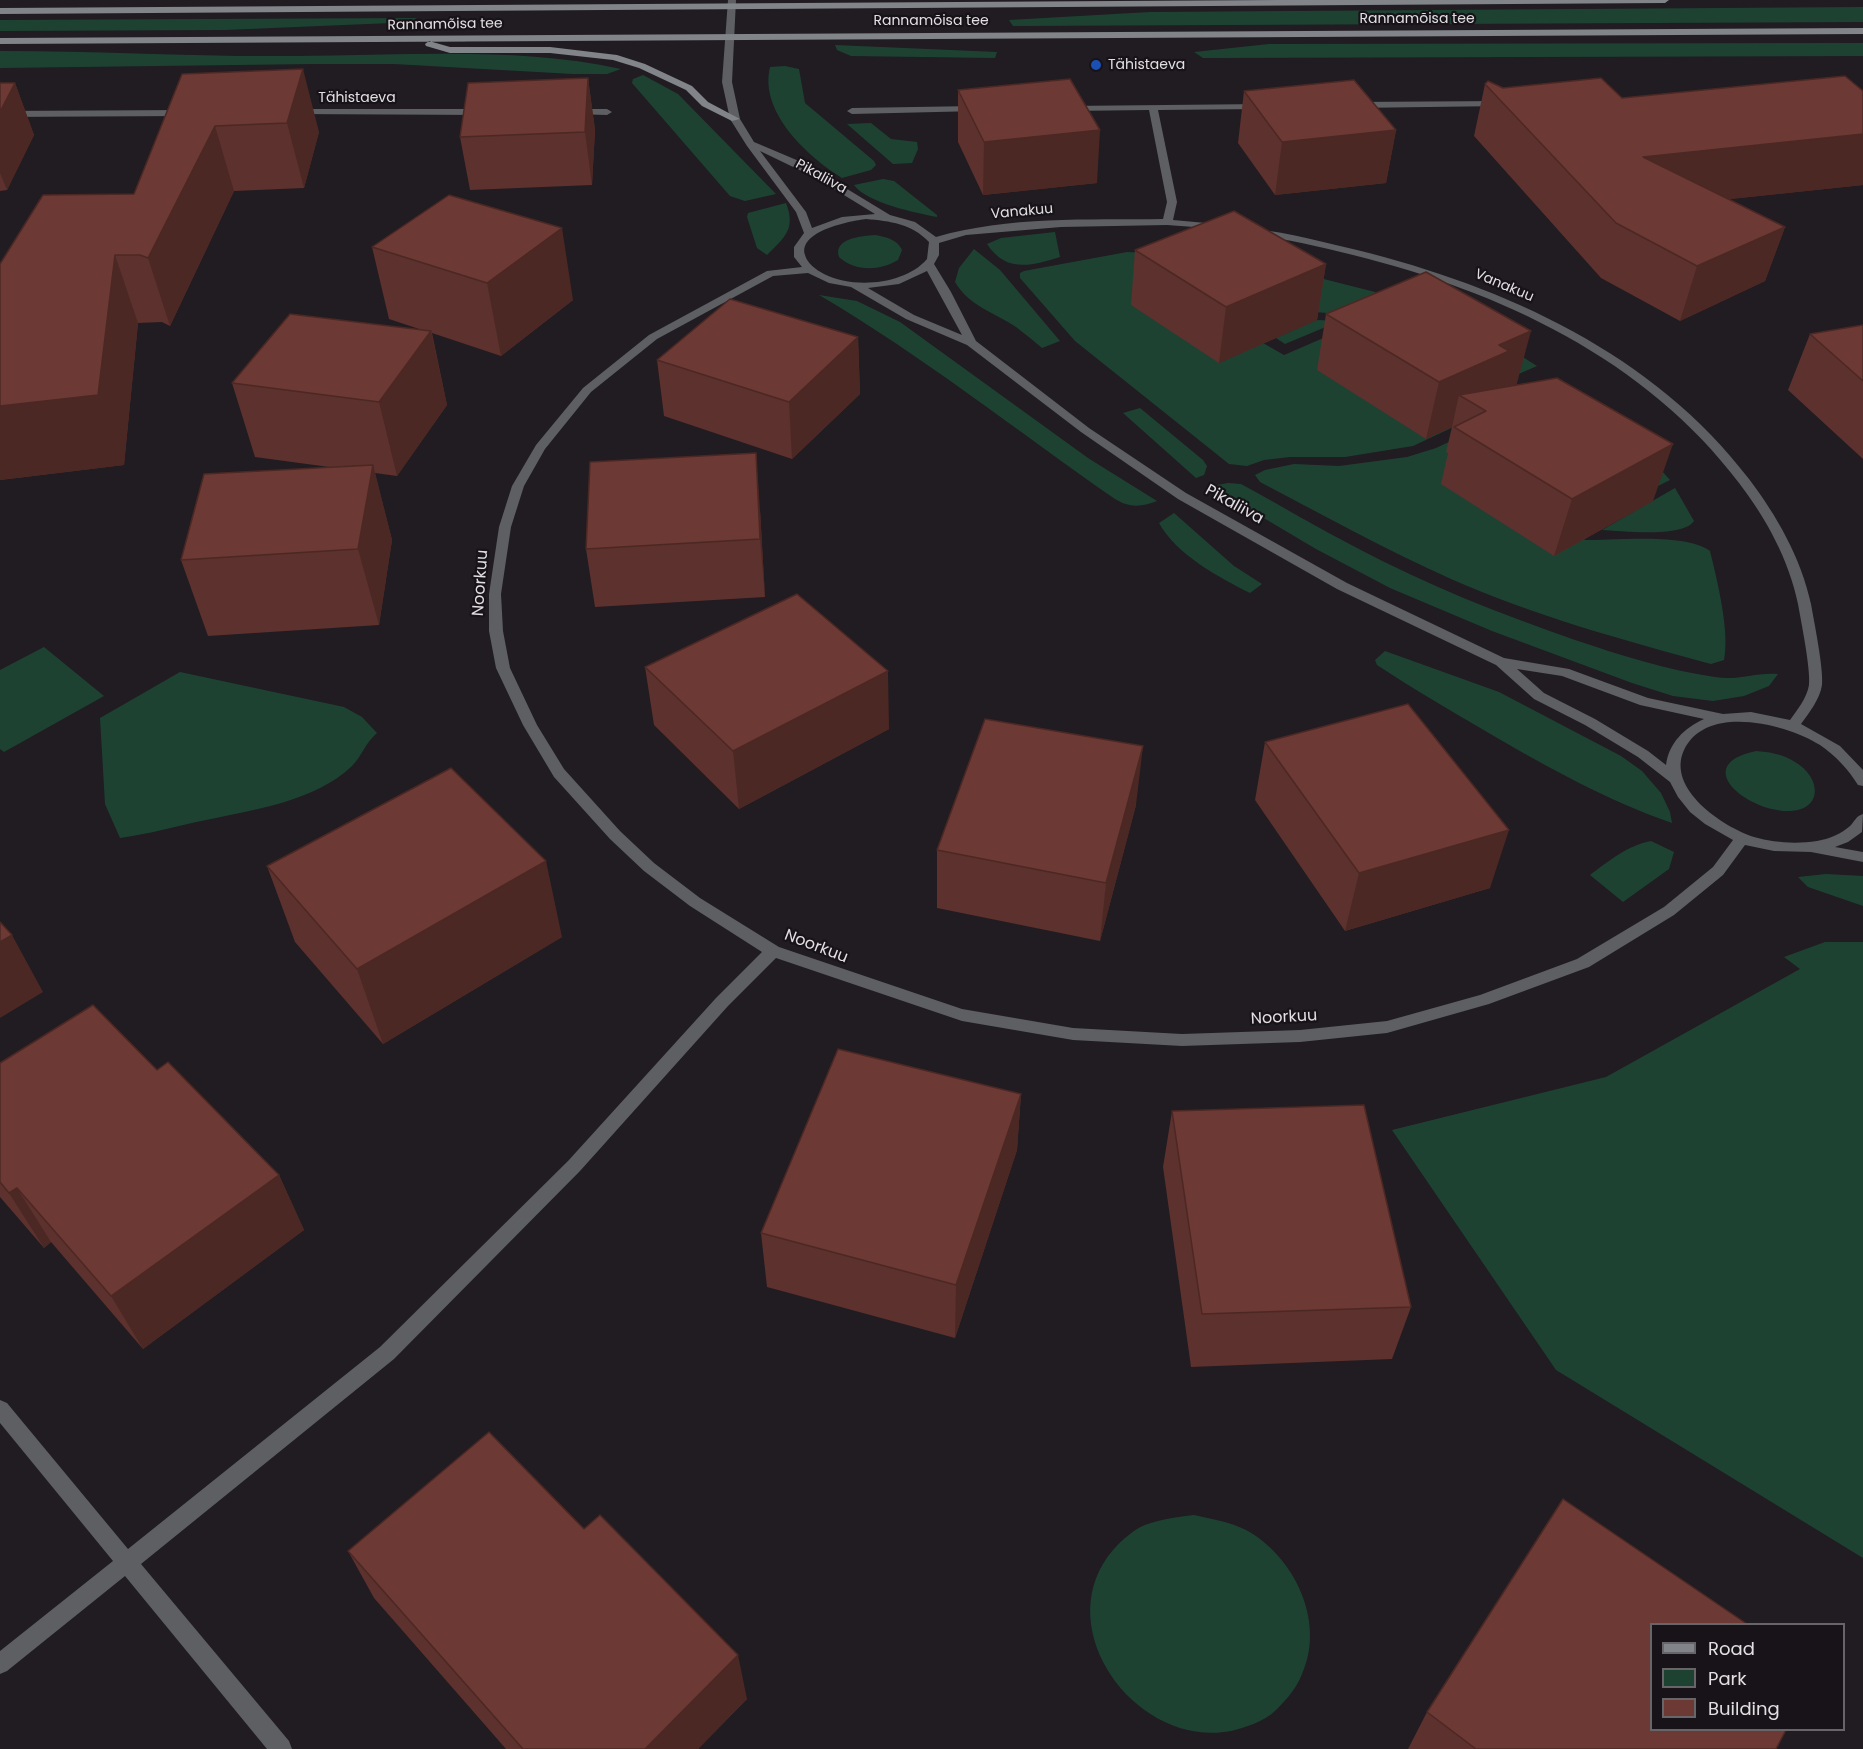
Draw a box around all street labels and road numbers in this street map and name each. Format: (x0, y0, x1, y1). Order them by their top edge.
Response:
street label: Rannamõisa tee (1359, 11, 1475, 27)
street label: Rannamõisa tee (873, 13, 989, 29)
street label: Rannamõisa tee (387, 16, 503, 34)
street label: Tähistaeva (318, 90, 396, 106)
street label: Pikaliiva (792, 156, 850, 198)
street label: Vanakuu (990, 201, 1054, 223)
street label: Vanakuu (1472, 266, 1536, 306)
street label: Pikaliiva (1201, 481, 1267, 529)
street label: Noorkuu (469, 549, 493, 617)
street label: Noorkuu (782, 926, 850, 968)
street label: Noorkuu (1250, 1007, 1318, 1029)

